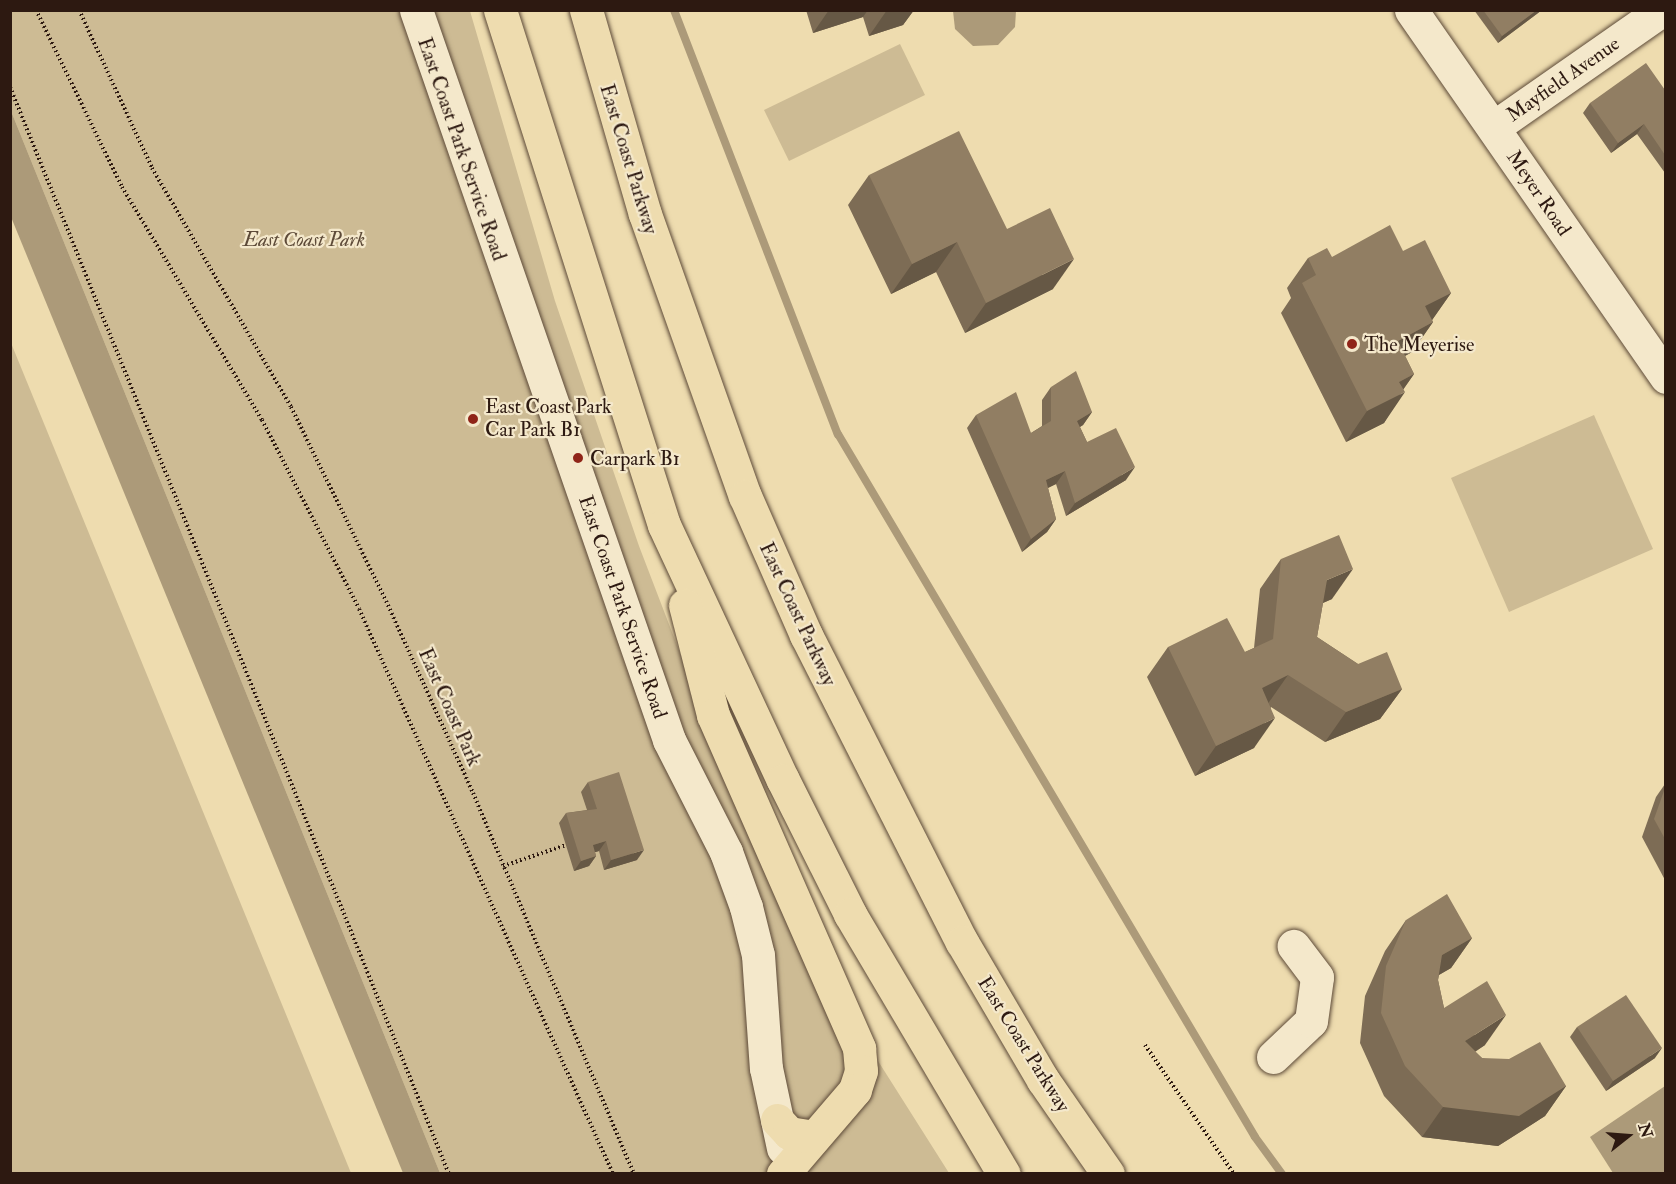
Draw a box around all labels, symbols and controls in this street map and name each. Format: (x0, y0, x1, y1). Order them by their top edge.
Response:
street label: Mayfield Avenue (1502, 31, 1624, 127)
street label: East Coast Park Service Road (413, 34, 511, 264)
street label: East Coast Parkway (595, 81, 663, 237)
street label: Meyer Road (1502, 146, 1576, 240)
park label: East Coast Park (243, 227, 365, 251)
place label: The Meyerise (1364, 332, 1474, 356)
marker: The Meyerise (1345, 337, 1359, 351)
place label: East Coast Park Car Park B1 (485, 395, 612, 442)
marker: East Coast Park Car Park B1 (466, 412, 480, 426)
place label: Carpark B1 (590, 446, 680, 470)
marker: Carpark B1 (571, 451, 585, 465)
street label: East Coast Park Service Road (574, 492, 672, 722)
street label: East Coast Parkway (754, 538, 842, 690)
street label: East Coast Park (413, 644, 487, 770)
street label: East Coast Parkway (973, 972, 1075, 1116)
north arrow (1598, 1106, 1658, 1166)
text: N (1634, 1121, 1657, 1141)

